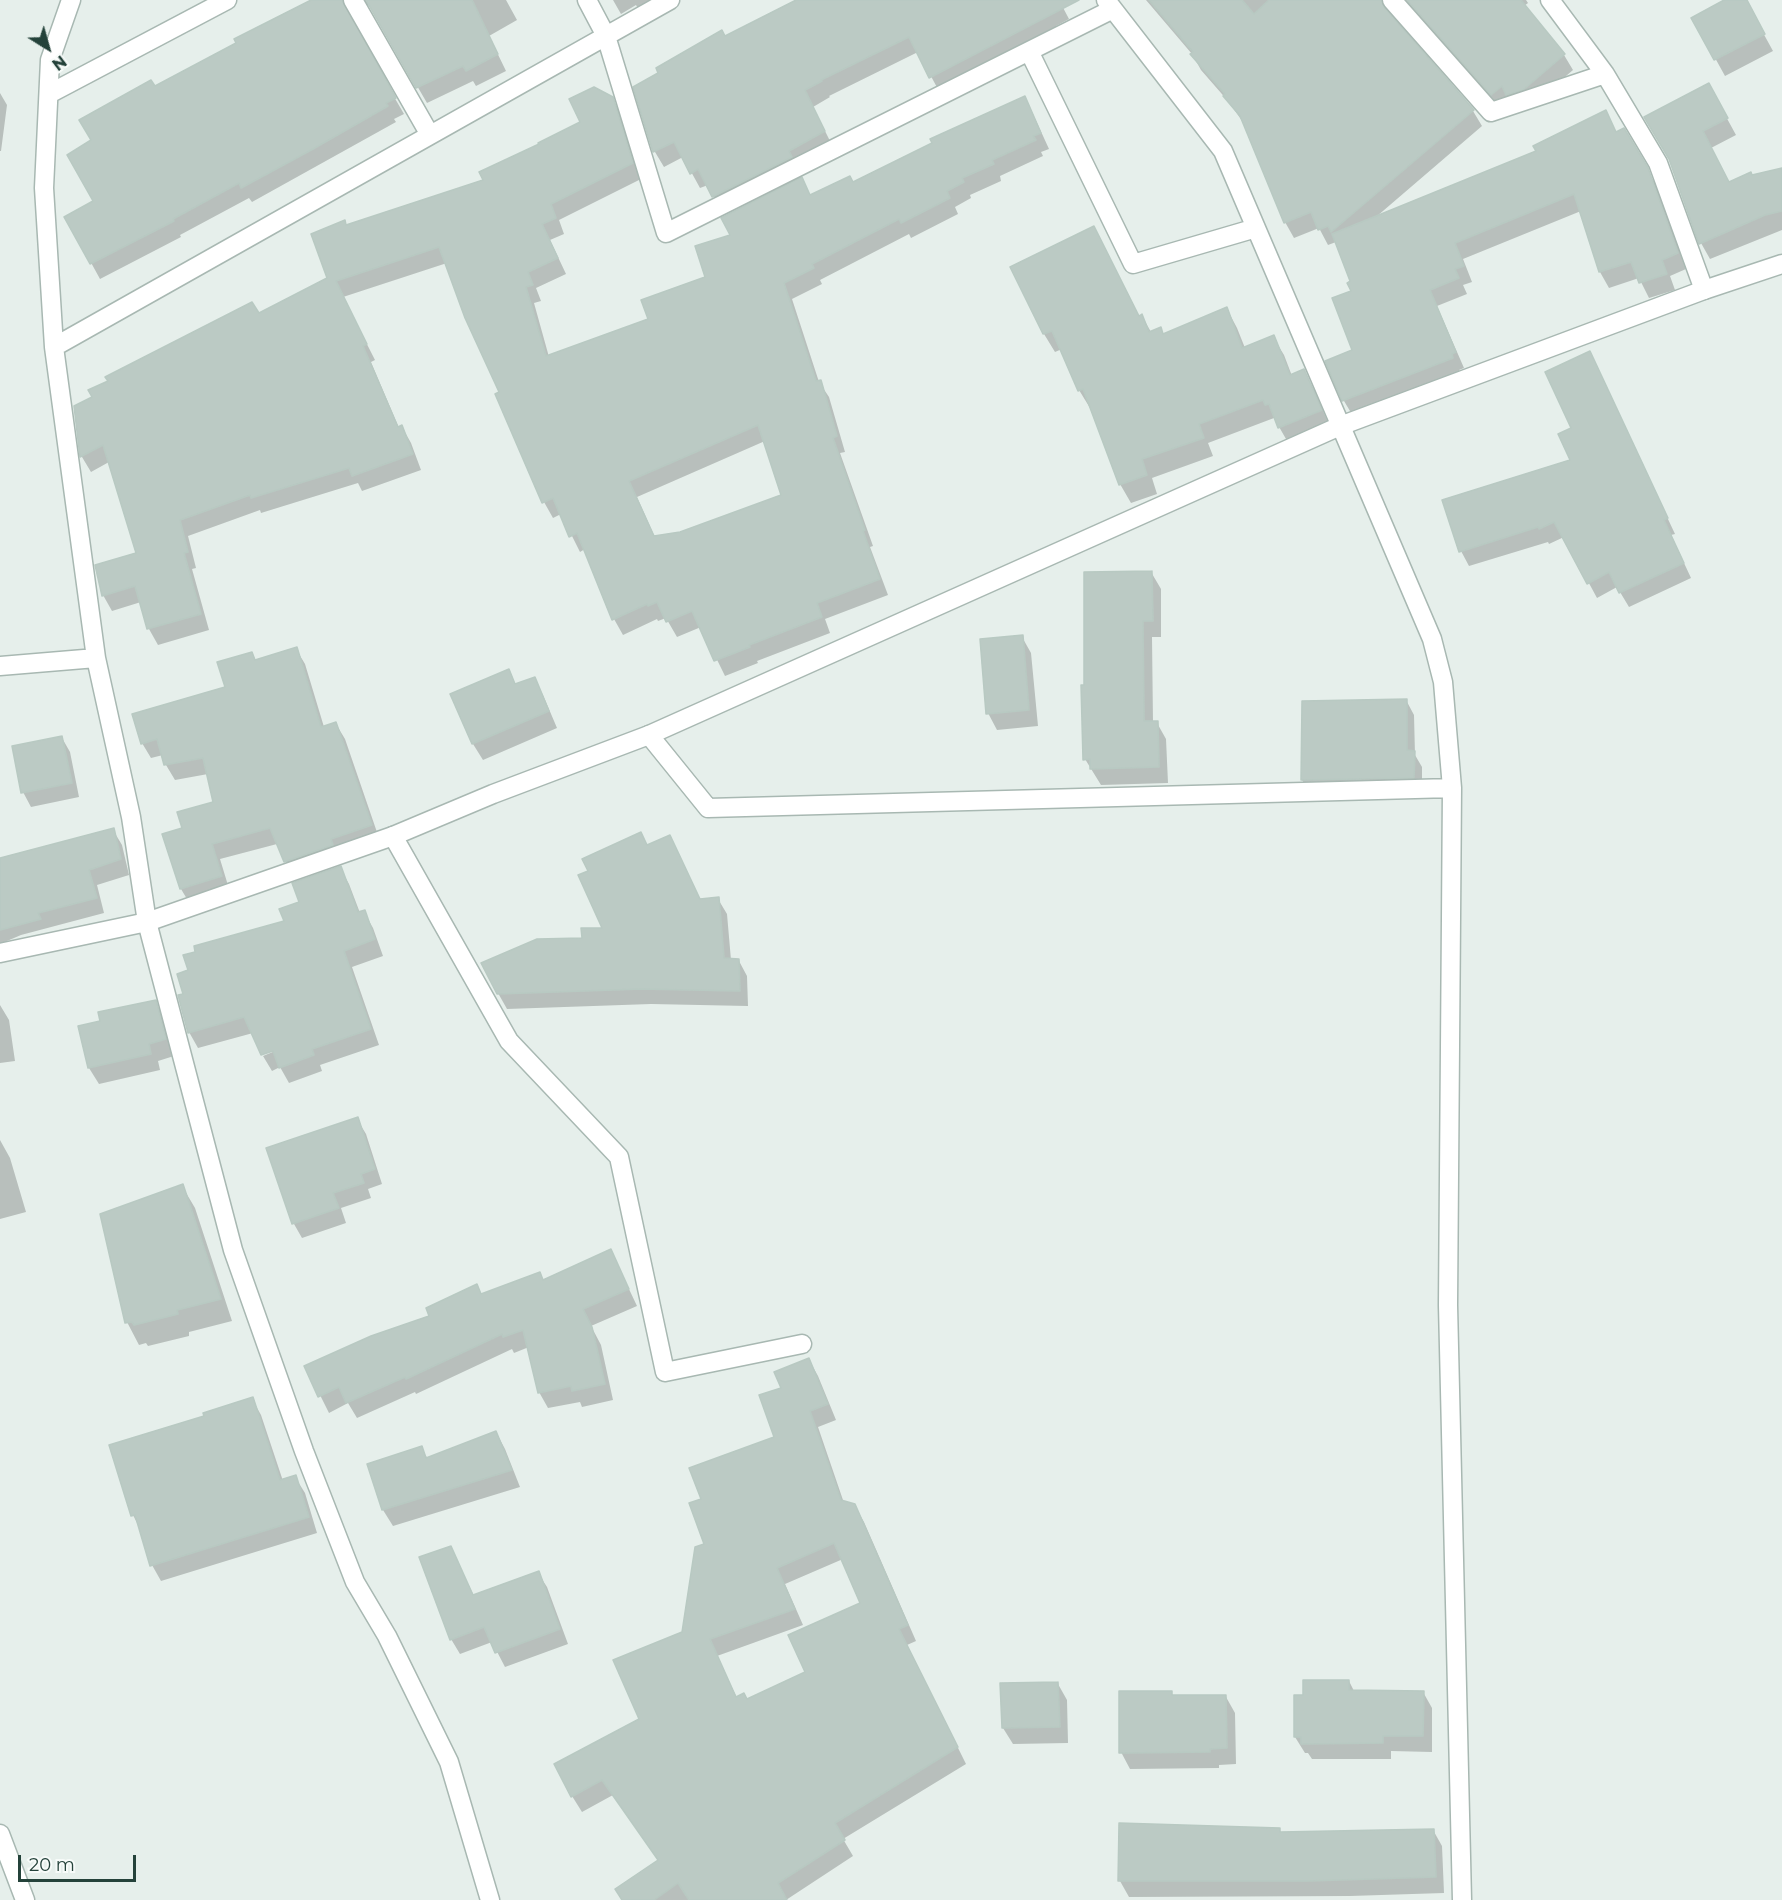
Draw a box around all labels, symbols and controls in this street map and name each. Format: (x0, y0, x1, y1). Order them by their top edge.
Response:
north arrow (18, 18, 78, 78)
text: N (48, 51, 70, 74)
scale bar (21, 1843, 140, 1881)
text: 20 m (29, 1854, 75, 1876)

